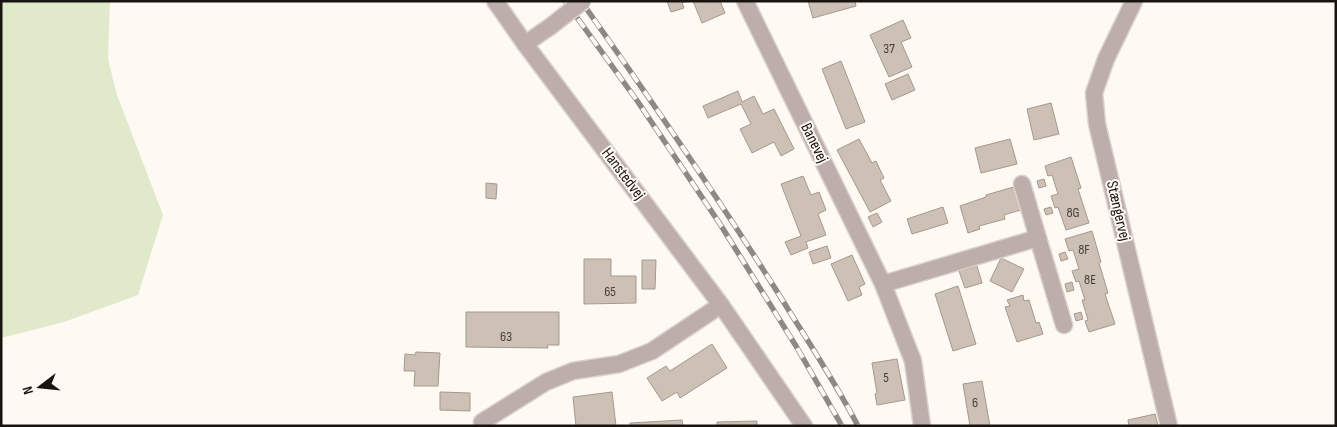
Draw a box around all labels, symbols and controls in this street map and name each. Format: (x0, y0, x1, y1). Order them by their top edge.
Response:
house number: 37 (883, 40, 895, 57)
street label: Banevej (796, 120, 832, 166)
street label: Hanstedvej (597, 144, 649, 204)
street label: Stængervej (1102, 179, 1134, 243)
house number: 8G (1066, 204, 1080, 221)
house number: 8F (1078, 241, 1090, 258)
house number: 8E (1084, 271, 1096, 288)
house number: 65 (604, 283, 616, 300)
house number: 63 (500, 328, 512, 345)
north arrow (15, 362, 65, 412)
house number: 5 (883, 369, 889, 386)
text: N (19, 385, 37, 396)
house number: 6 (972, 394, 978, 411)

